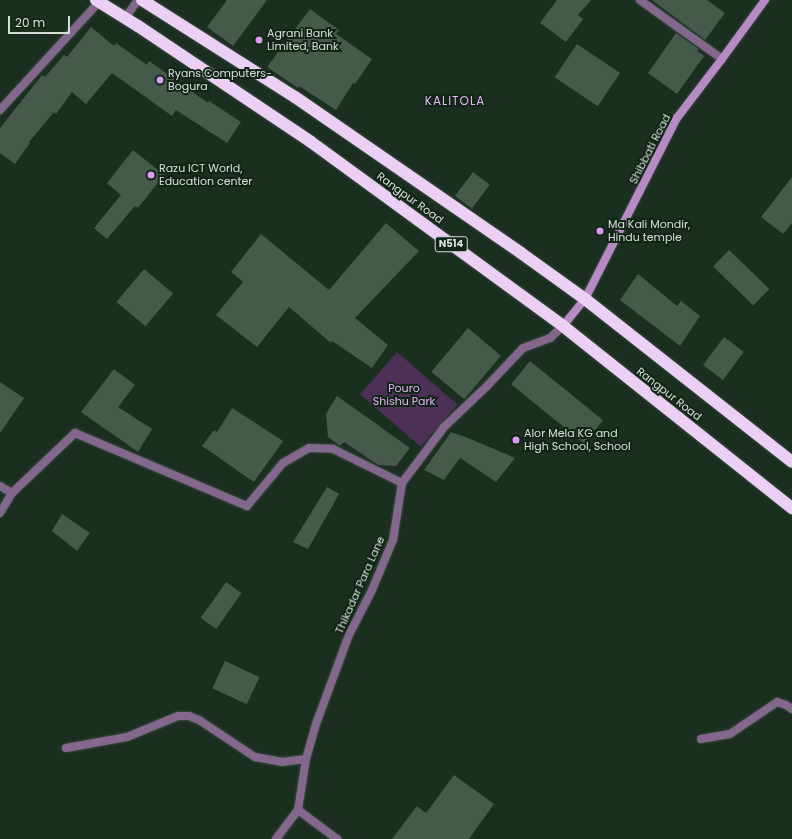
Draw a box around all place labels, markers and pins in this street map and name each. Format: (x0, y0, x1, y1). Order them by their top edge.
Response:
place label: Agrani Bank Limited, Bank (267, 27, 339, 53)
marker: Agrani Bank Limited, Bank (254, 35, 264, 45)
place label: Ryans Computers- Bogura (168, 67, 272, 93)
marker: Ryans Computers- Bogura (155, 75, 165, 85)
place label: Razu ICT World, Education center (159, 162, 252, 188)
marker: Razu ICT World, Education center (146, 170, 156, 180)
place label: Ma Kali Mondir, Hindu temple (608, 218, 690, 244)
marker: Ma Kali Mondir, Hindu temple (595, 226, 605, 236)
place label: Alor Mela KG and High School, School (524, 427, 631, 453)
marker: Alor Mela KG and High School, School (511, 435, 521, 445)

